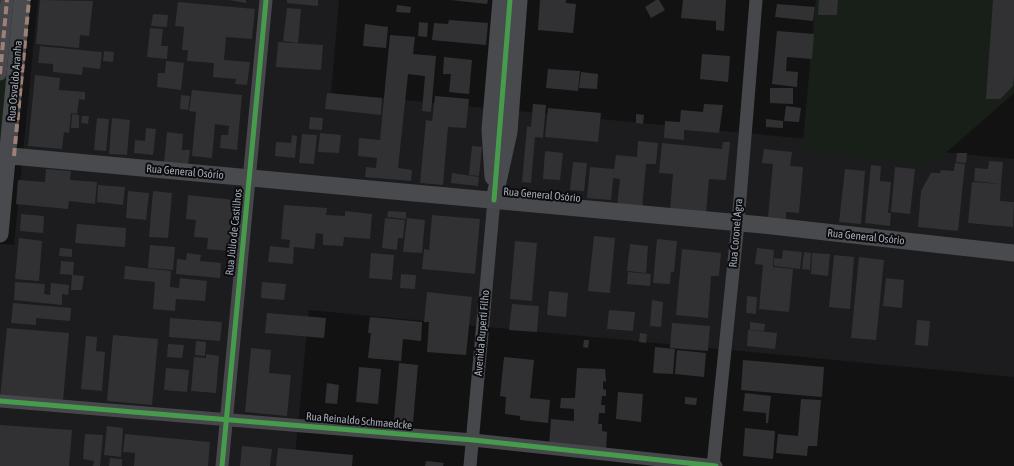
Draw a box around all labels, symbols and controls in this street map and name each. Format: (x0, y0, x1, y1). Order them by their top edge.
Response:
street label: Rua Osvaldo Aranha (5, 40, 25, 122)
street label: Rua General Osório (146, 162, 224, 182)
street label: Rua General Osório (503, 185, 581, 205)
street label: Rua Júlio de Castilhos (223, 188, 245, 276)
street label: Rua Coronel Agra (726, 198, 746, 268)
street label: Rua General Osório (827, 226, 905, 248)
street label: Avenida Ruperti Filho (472, 289, 492, 377)
street label: Rua Reinaldo Schmaedcke (305, 410, 413, 432)

